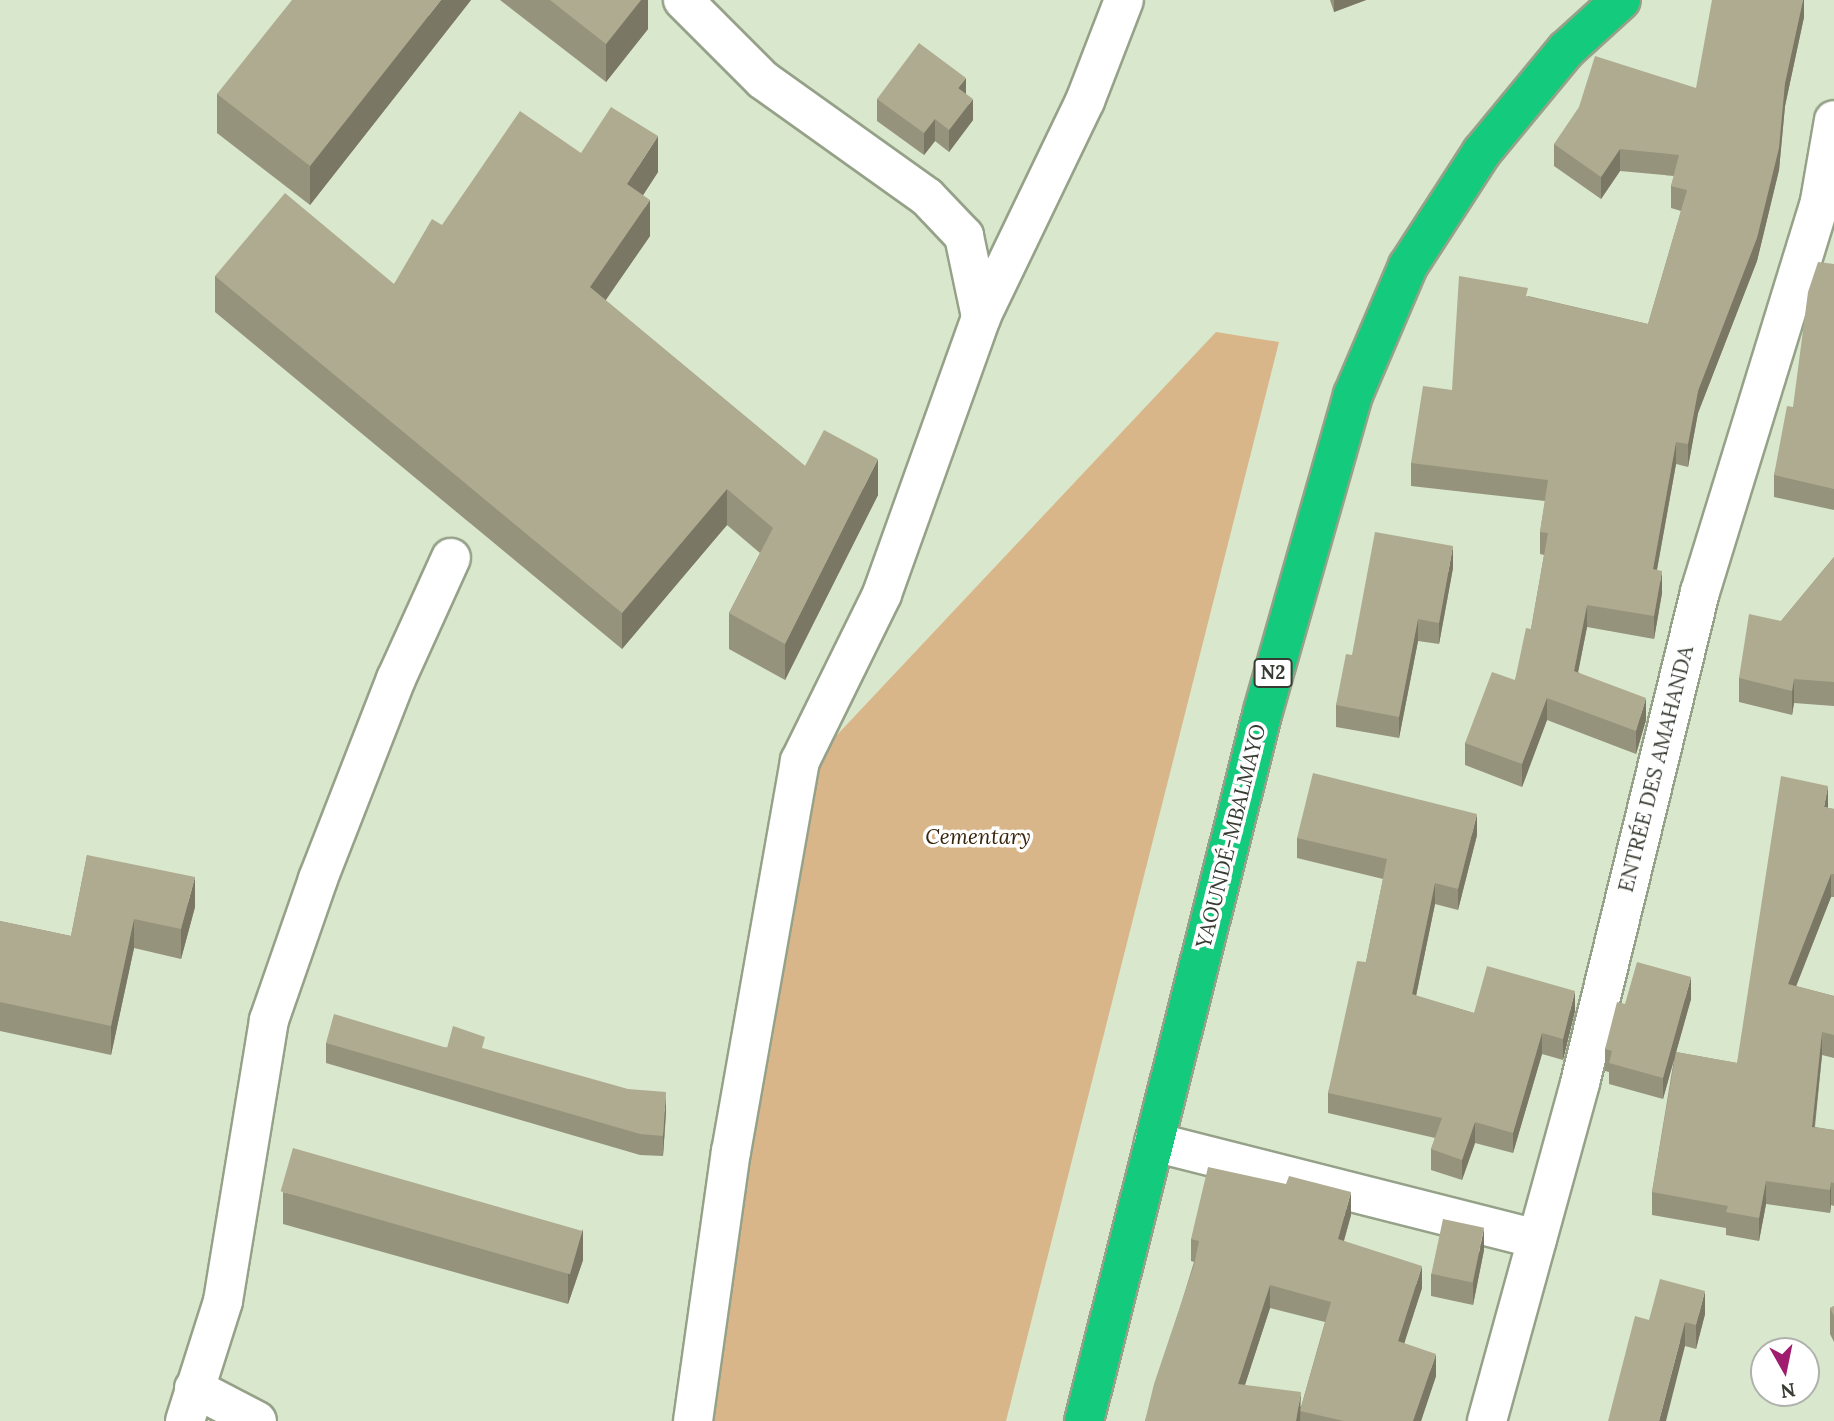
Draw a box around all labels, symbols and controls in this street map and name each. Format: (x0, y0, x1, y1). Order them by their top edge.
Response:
street label: ENTRÉE DES AMAHANDA (1613, 643, 1699, 895)
road number: N2 (1252, 658, 1294, 688)
street label: YAOUNDÉ-MBALMAYO (1191, 721, 1271, 951)
park label: Cementary (925, 824, 1031, 850)
north arrow (1750, 1337, 1820, 1407)
text: N (1779, 1378, 1797, 1404)

